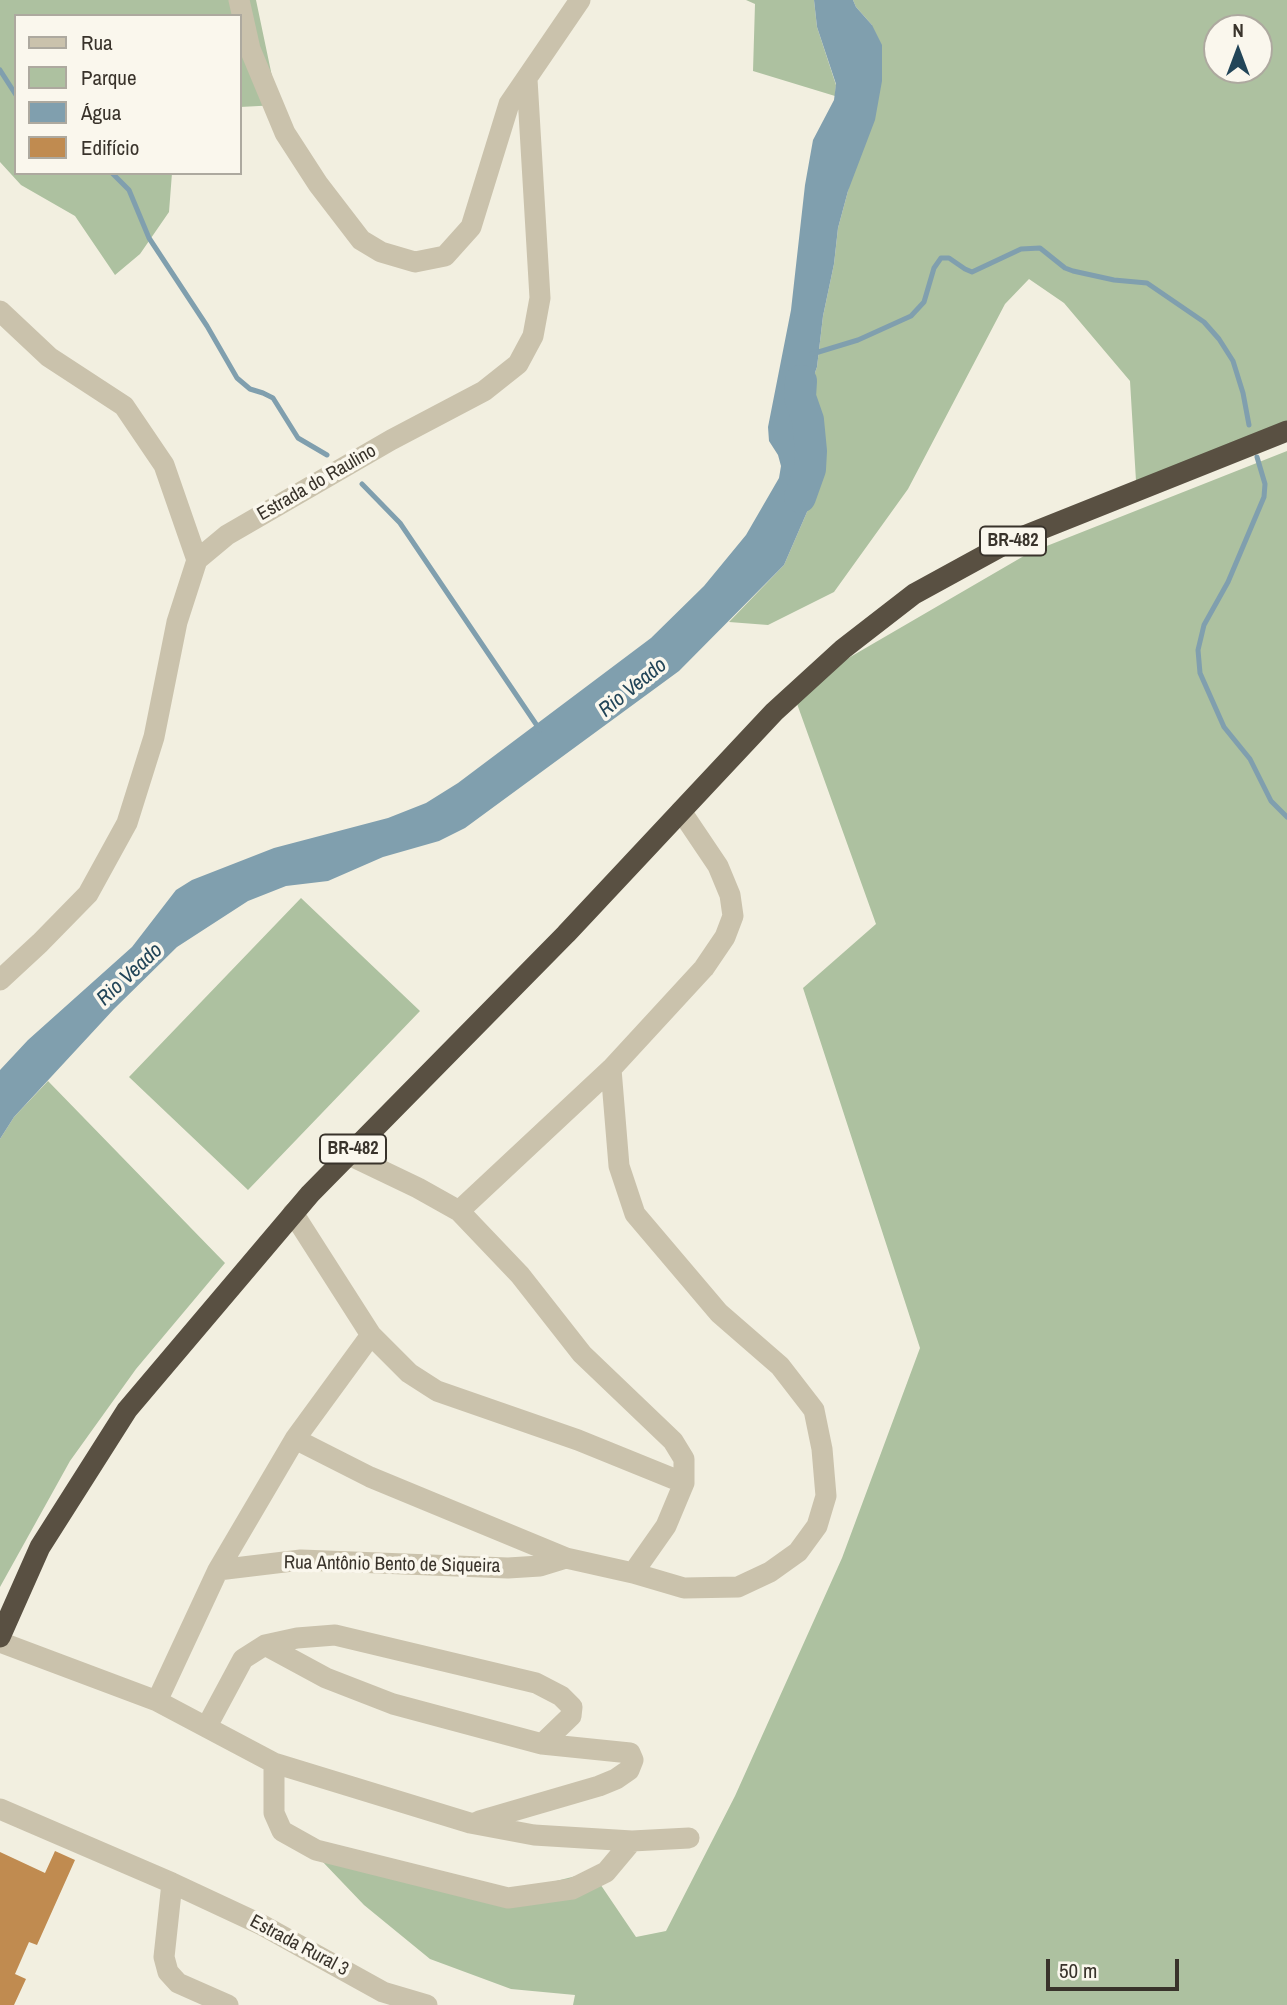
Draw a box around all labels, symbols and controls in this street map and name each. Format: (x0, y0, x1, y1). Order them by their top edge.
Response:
legend (14, 14, 242, 175)
north arrow (1203, 14, 1273, 84)
text: N (1232, 17, 1244, 43)
text: Rua (81, 28, 113, 57)
text: Parque (81, 63, 137, 92)
text: Água (81, 98, 121, 127)
text: Edifício (81, 133, 139, 162)
street label: Estrada do Raulino (254, 440, 380, 526)
road number: BR-482 (980, 526, 1046, 556)
water label: Rio Veado (594, 653, 672, 723)
water label: Rio Veado (92, 938, 168, 1012)
road number: BR-482 (320, 1134, 386, 1164)
street label: Rua Antônio Bento de Siqueira (284, 1552, 500, 1578)
street label: Estrada Rural 3 (246, 1911, 352, 1981)
scale bar (1049, 1946, 1182, 1990)
text: 50 m (1059, 1956, 1097, 1985)

